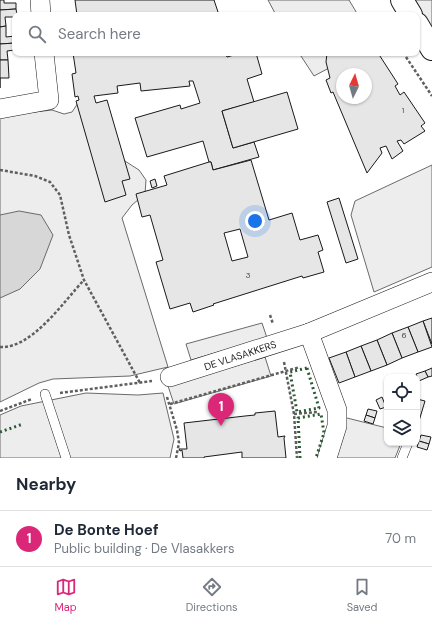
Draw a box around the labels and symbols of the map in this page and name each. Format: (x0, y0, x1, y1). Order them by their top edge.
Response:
north arrow (336, 68, 372, 104)
house number: 1 (402, 105, 404, 115)
your location (245, 211, 265, 231)
house number: 3 (246, 270, 251, 280)
house number: 6 (401, 330, 407, 340)
street label: DE VLASAKKERS (202, 338, 278, 373)
pin: 1 (208, 393, 234, 426)

